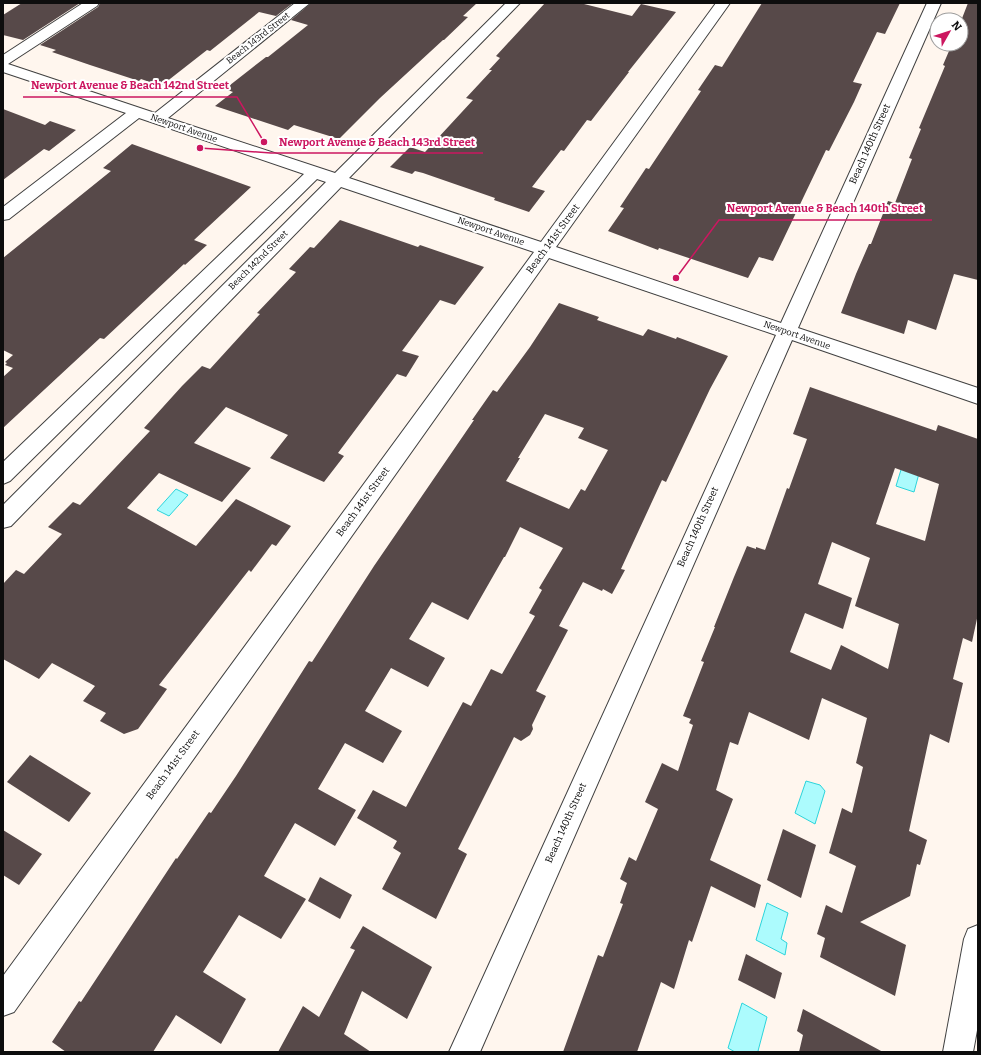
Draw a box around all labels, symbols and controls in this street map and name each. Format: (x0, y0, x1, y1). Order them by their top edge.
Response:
street label: Beach 143rd Street (224, 10, 292, 66)
north arrow (929, 12, 969, 52)
text: N (949, 19, 964, 34)
callout: Newport Avenue & Beach 142nd Street (23, 74, 237, 97)
text: Newport Avenue & Beach 142nd Street (31, 79, 230, 92)
street label: Beach 140th Street (847, 102, 893, 186)
street label: Newport Avenue (149, 112, 219, 144)
callout: Newport Avenue & Beach 143rd Street (271, 130, 483, 153)
text: Newport Avenue & Beach 143rd Street (279, 136, 476, 149)
callout: Newport Avenue & Beach 140th Street (719, 197, 932, 220)
street label: Beach 141st Street (524, 202, 582, 276)
text: Newport Avenue & Beach 140th Street (727, 202, 924, 215)
street label: Newport Avenue (456, 215, 526, 247)
street label: Beach 142nd Street (226, 228, 290, 292)
street label: Newport Avenue (762, 319, 832, 351)
street label: Beach 141st Street (334, 465, 392, 539)
street label: Beach 140th Street (675, 485, 721, 569)
street label: Beach 141st Street (144, 728, 202, 802)
street label: Beach 140th Street (543, 781, 589, 865)

